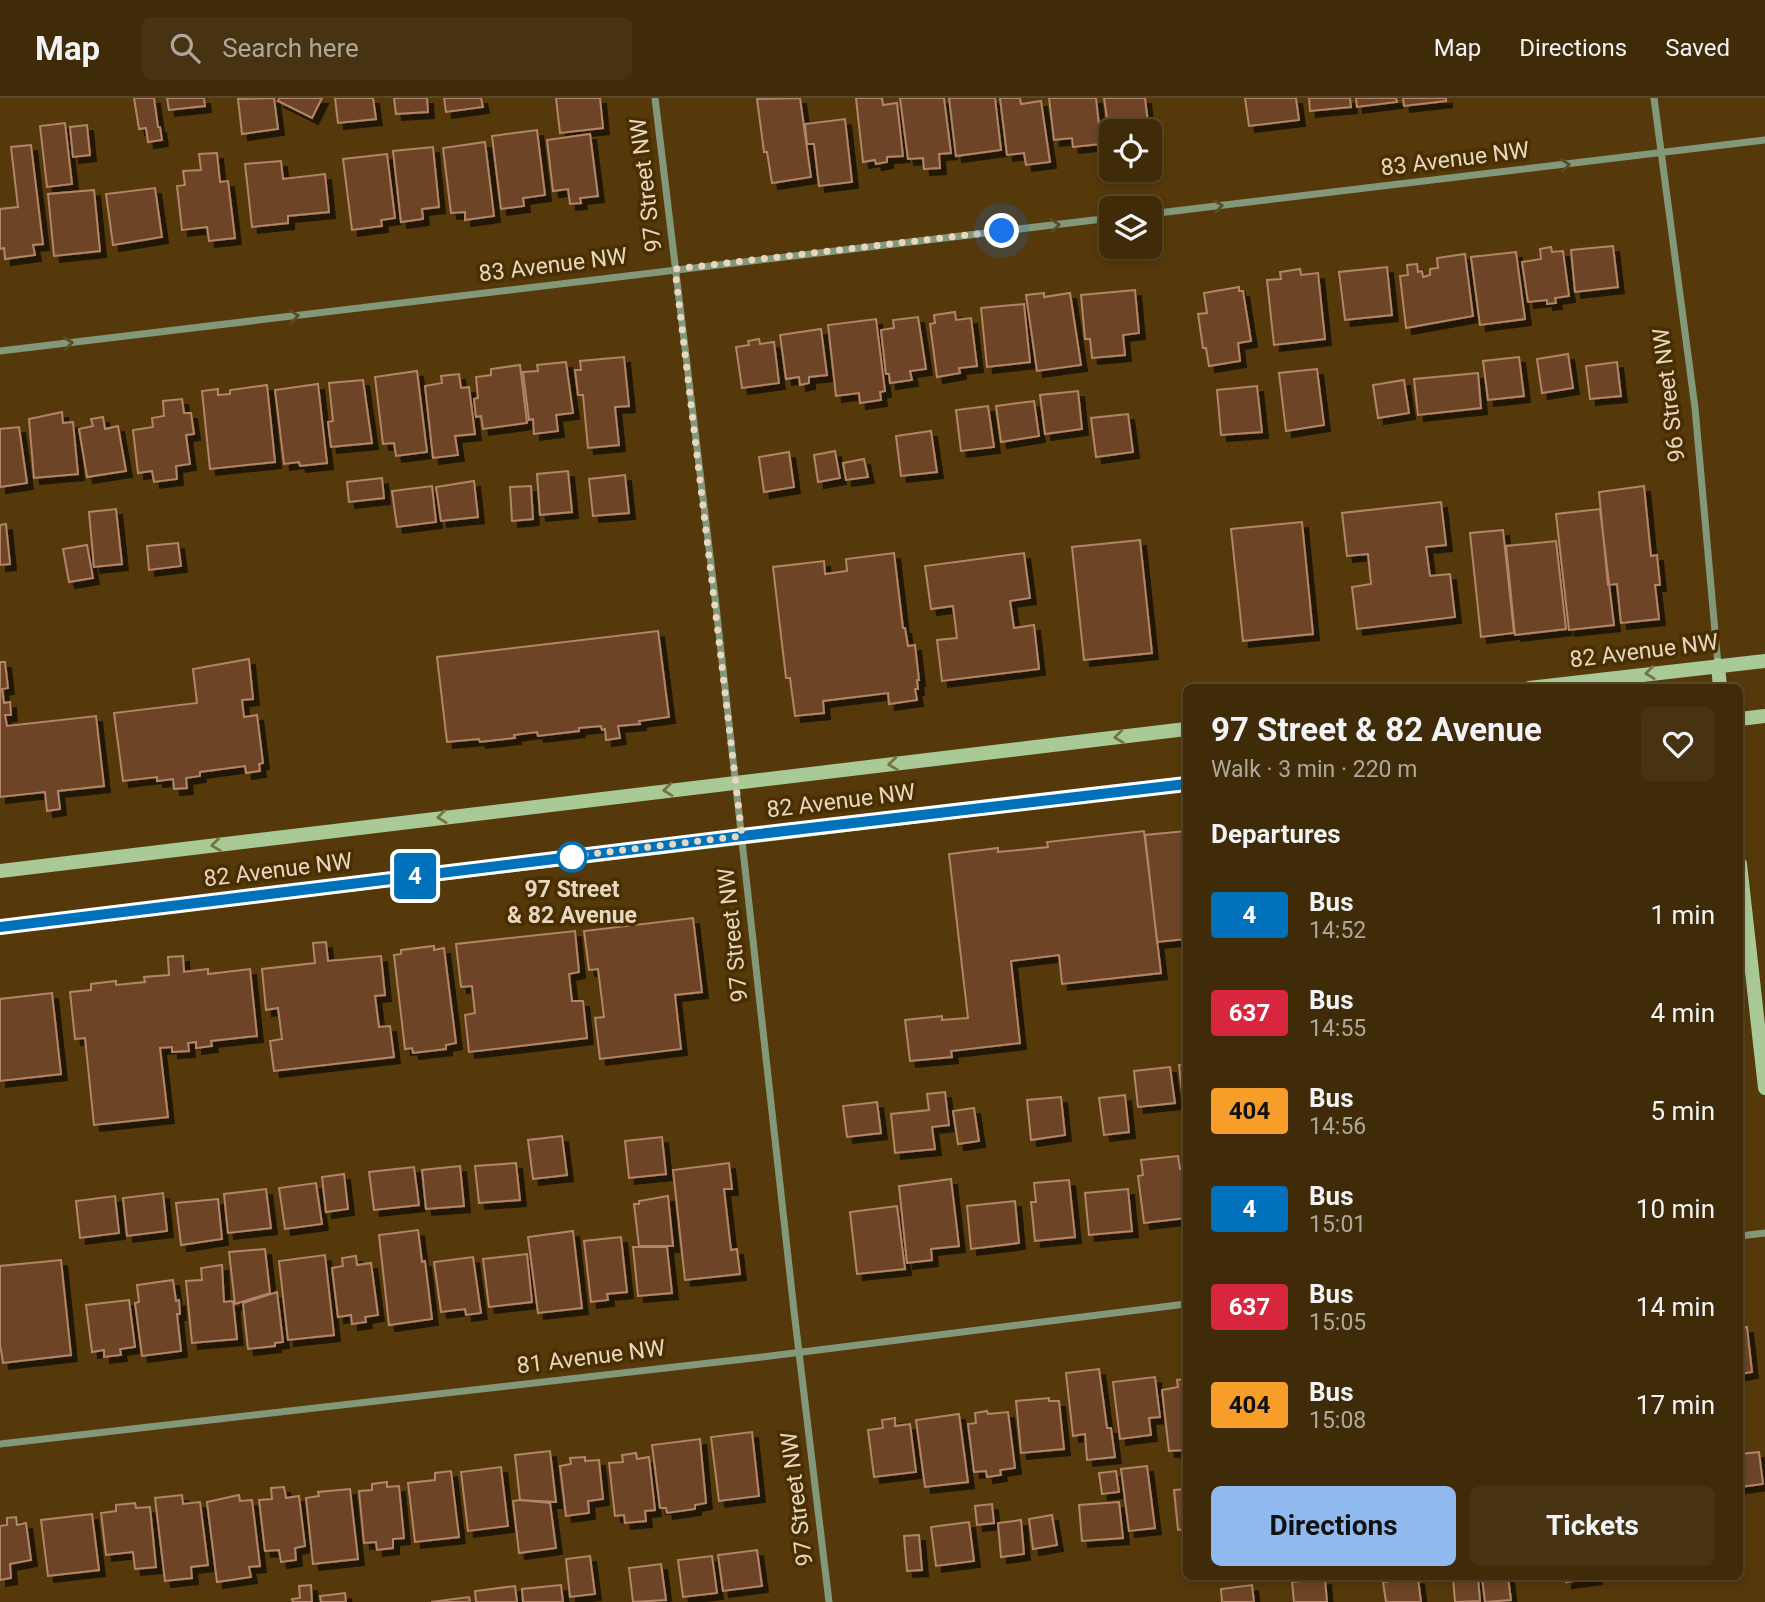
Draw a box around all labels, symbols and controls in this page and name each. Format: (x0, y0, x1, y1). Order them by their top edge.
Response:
search box (142, 17, 632, 80)
text: Map (35, 29, 100, 68)
icon: search (166, 29, 204, 67)
text: Search here (222, 33, 359, 63)
text: Map (1434, 34, 1481, 62)
text: Directions (1519, 34, 1627, 62)
text: Saved (1665, 34, 1730, 62)
street label: 97 Street NW (624, 116, 668, 254)
map controls (1099, 119, 1162, 259)
button: locate (1099, 119, 1162, 182)
street label: 83 Avenue NW (1379, 137, 1531, 181)
one-way arrow (1559, 158, 1571, 173)
button: layers (1099, 196, 1162, 259)
one-way arrow (1212, 198, 1223, 213)
your location (984, 213, 1019, 248)
one-way arrow (1050, 218, 1061, 233)
street label: 83 Avenue NW (477, 243, 629, 287)
one-way arrow (288, 308, 299, 323)
street label: 96 Street NW (1647, 326, 1691, 464)
one-way arrow (63, 336, 74, 351)
street label: 82 Avenue NW (1568, 629, 1720, 673)
one-way arrow (1644, 666, 1656, 681)
button: heart (1641, 707, 1715, 781)
text: 97 Street & 82 Avenue (1211, 710, 1542, 749)
one-way arrow (1113, 729, 1125, 744)
one-way arrow (887, 756, 899, 771)
text: Walk · 3 min · 220 m (1211, 756, 1417, 783)
street label: 82 Avenue NW (765, 779, 917, 823)
one-way arrow (662, 783, 673, 798)
one-way arrow (436, 810, 448, 825)
text: Departures (1211, 819, 1341, 849)
one-way arrow (210, 837, 222, 852)
marker: 97 Street & 82 Avenue (557, 842, 587, 872)
street label: 82 Avenue NW (202, 848, 354, 892)
line badge: 4 (392, 853, 438, 899)
text: 4 (408, 862, 422, 890)
street label: 97 Street NW (713, 867, 753, 1003)
place label: 97 Street & 82 Avenue (507, 876, 637, 929)
text: Bus (1309, 887, 1354, 917)
text: 1 min (1650, 900, 1715, 930)
text: 4 (1243, 901, 1256, 929)
text: 14:52 (1309, 917, 1366, 944)
text: Bus (1309, 985, 1354, 1015)
text: 4 min (1650, 998, 1715, 1028)
text: 637 (1229, 999, 1270, 1027)
text: 14:55 (1309, 1015, 1366, 1042)
text: Bus (1309, 1083, 1354, 1113)
text: 5 min (1650, 1096, 1715, 1126)
text: 404 (1229, 1097, 1270, 1125)
text: 14:56 (1309, 1113, 1366, 1140)
text: Bus (1309, 1181, 1354, 1211)
text: 10 min (1636, 1194, 1715, 1224)
text: 4 (1243, 1195, 1256, 1223)
text: 15:01 (1309, 1211, 1366, 1238)
text: Bus (1309, 1279, 1354, 1309)
text: 14 min (1636, 1292, 1715, 1322)
text: 637 (1229, 1293, 1270, 1321)
text: 15:05 (1309, 1309, 1366, 1336)
street label: 81 Avenue NW (515, 1335, 667, 1379)
text: Bus (1309, 1377, 1354, 1407)
text: 17 min (1636, 1390, 1715, 1420)
text: 404 (1229, 1391, 1270, 1419)
text: 15:08 (1309, 1407, 1366, 1434)
street label: 97 Street NW (775, 1430, 819, 1568)
button: Directions (1211, 1486, 1456, 1566)
button: Tickets (1470, 1486, 1715, 1566)

